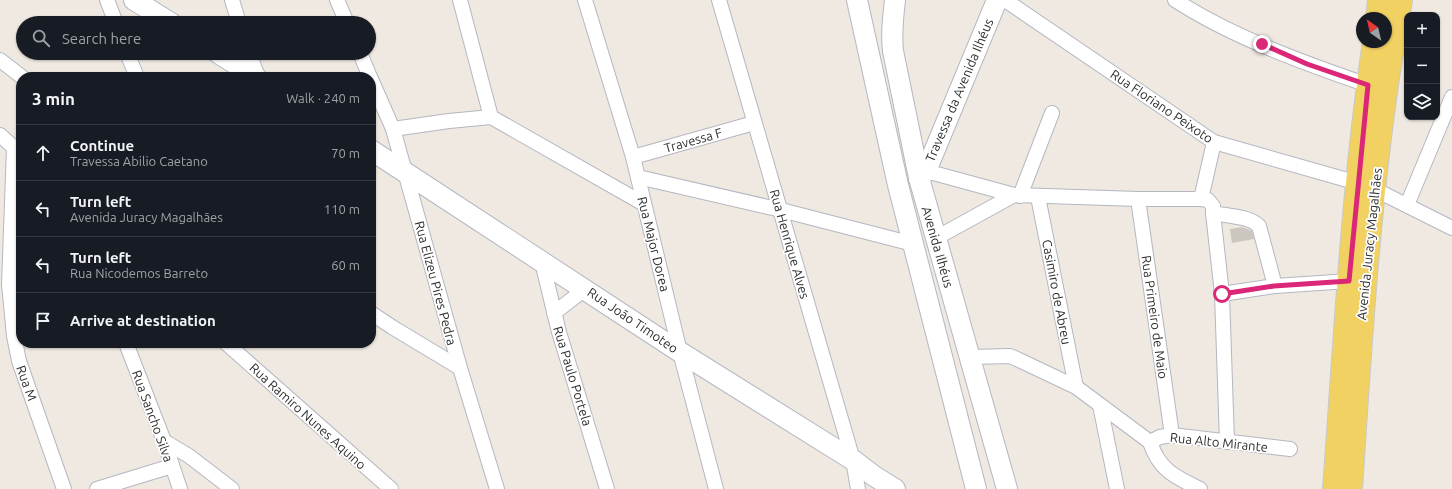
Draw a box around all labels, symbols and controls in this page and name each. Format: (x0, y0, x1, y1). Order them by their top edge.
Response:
north arrow (1356, 12, 1392, 48)
map controls (1404, 12, 1440, 120)
button: + (1404, 12, 1440, 48)
search box (16, 16, 376, 60)
street label: Travessa da Avenida Ilhéus (922, 16, 996, 164)
icon: search (30, 27, 52, 49)
text: Search here (62, 30, 141, 47)
route end (1253, 35, 1271, 53)
button: − (1404, 48, 1440, 84)
street label: Rua Floriano Peixoto (1108, 67, 1216, 145)
button: layers (1404, 84, 1440, 120)
text: 3 min (32, 89, 75, 108)
text: Walk · 240 m (286, 91, 360, 105)
street label: Travessa F (662, 125, 724, 155)
text: Continue (70, 137, 134, 154)
icon: ahead (32, 142, 54, 164)
text: 70 m (331, 146, 360, 160)
text: Travessa Abilio Caetano (70, 154, 208, 168)
street label: Avenida Juracy Magalhães (1354, 167, 1384, 321)
street label: Rua Henrique Alves (768, 188, 812, 301)
text: Turn left (70, 193, 131, 210)
street label: Rua Major Dorea (635, 195, 673, 293)
icon: left (32, 198, 54, 220)
text: 110 m (324, 202, 360, 216)
street label: Avenida Ilhéus (920, 205, 956, 290)
text: Avenida Juracy Magalhães (70, 210, 223, 224)
street label: Rua Elizeu Pires Pedra (413, 219, 459, 347)
street label: Casimiro de Abreu (1040, 238, 1074, 346)
text: Turn left (70, 249, 131, 266)
icon: left (32, 254, 54, 276)
street label: Rua Primeiro de Maio (1139, 254, 1171, 380)
text: 60 m (331, 258, 360, 272)
text: Rua Nicodemos Barreto (70, 266, 208, 280)
street label: Rua João Timoteo (585, 285, 681, 355)
route start (1213, 285, 1231, 303)
icon: arrive (32, 310, 54, 332)
text: Arrive at destination (70, 312, 216, 329)
street label: Rua Paulo Portela (551, 324, 595, 428)
street label: Rua Ramiro Nunes Aquino (247, 360, 369, 472)
street label: Rua M (14, 363, 40, 403)
street label: Rua Sancho Silva (130, 368, 176, 464)
street label: Rua Alto Mirante (1169, 430, 1269, 454)

